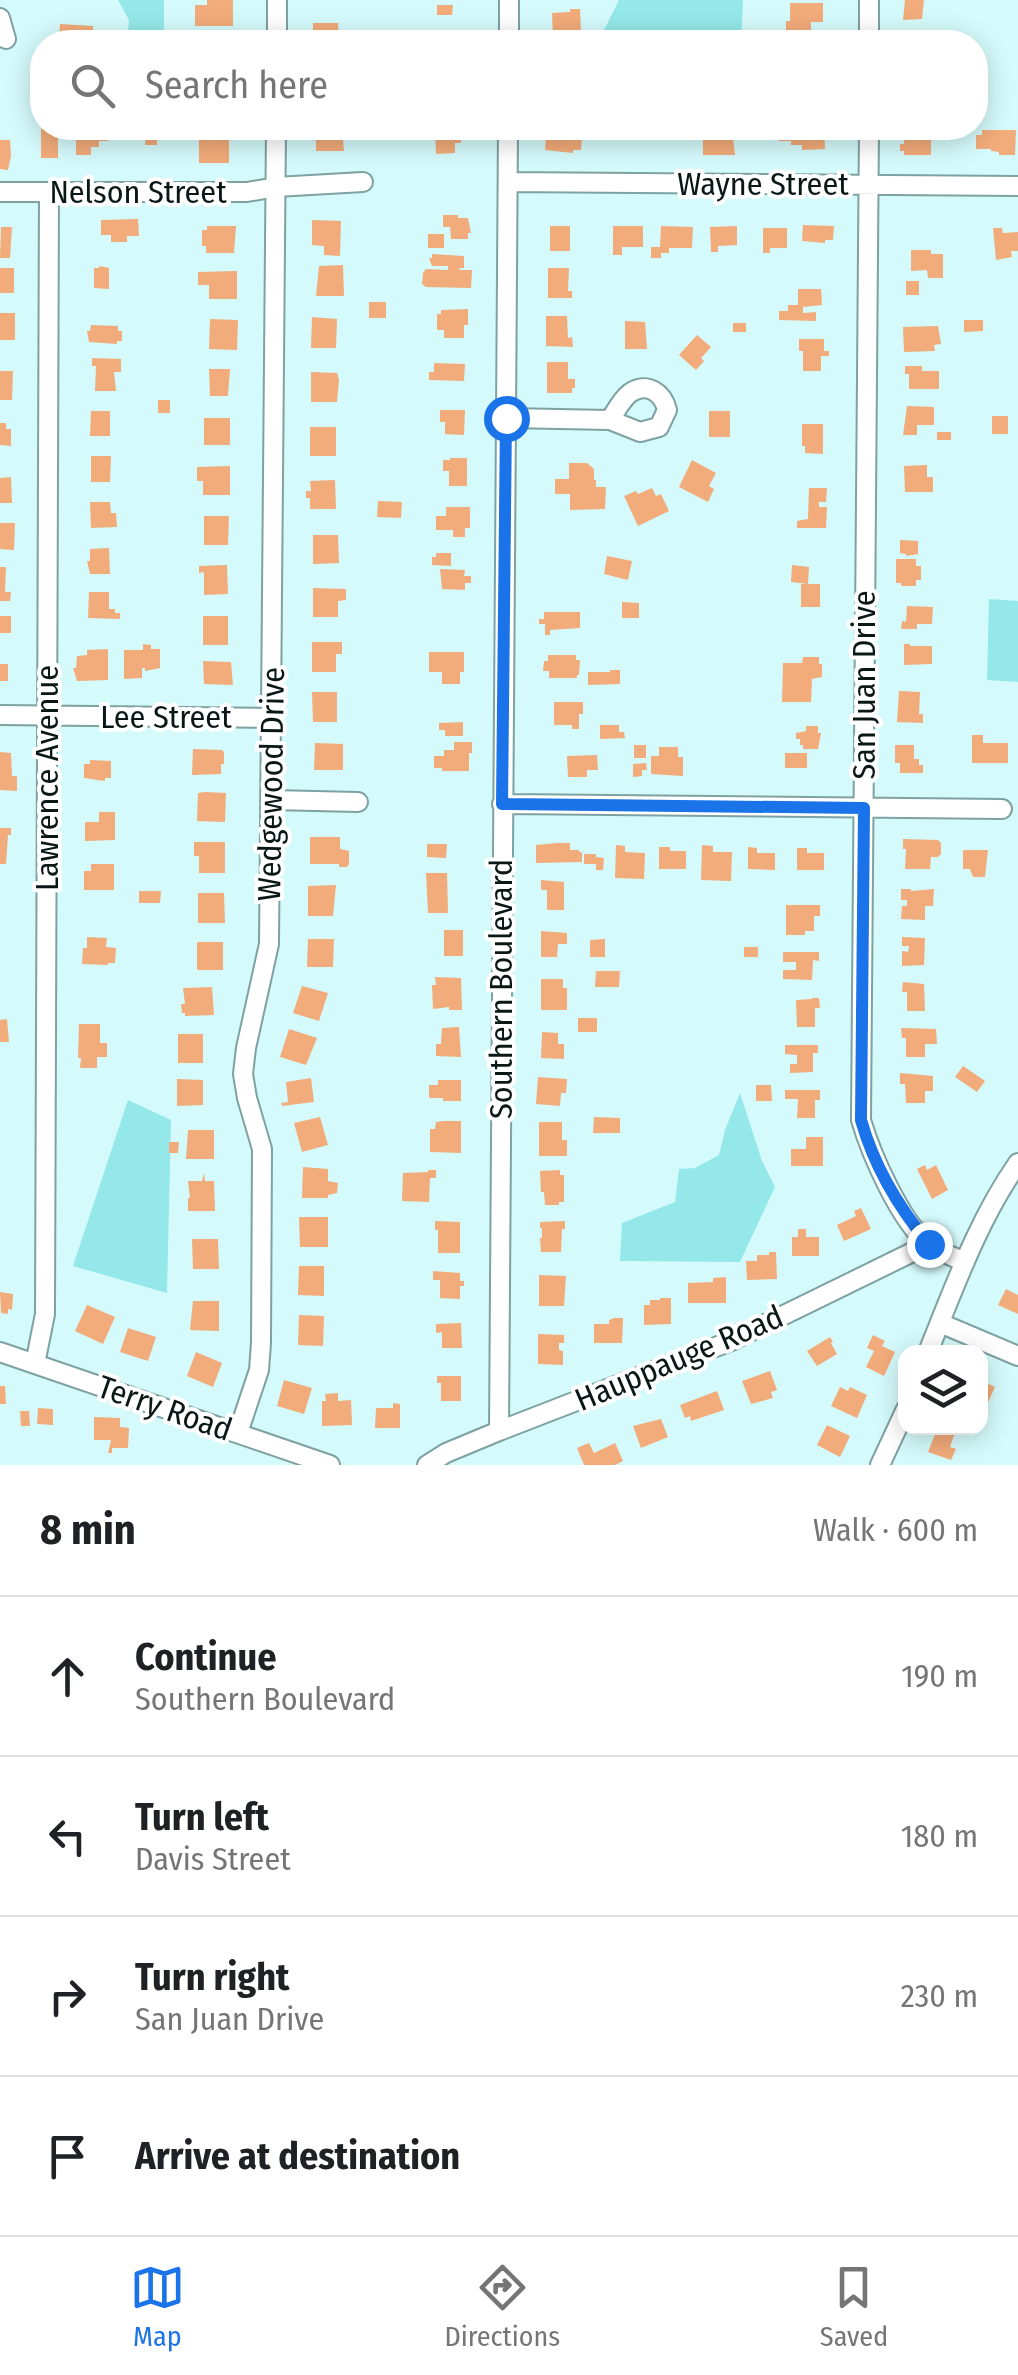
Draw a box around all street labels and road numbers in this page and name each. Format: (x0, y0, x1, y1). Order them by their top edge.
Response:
street label: Wayne Street (677, 165, 849, 203)
street label: Nelson Street (49, 173, 227, 211)
street label: San Juan Drive (845, 590, 883, 780)
street label: Lawrence Avenue (28, 665, 66, 891)
street label: Wedgewood Drive (250, 667, 292, 901)
street label: Lee Street (100, 698, 232, 736)
street label: Southern Boulevard (482, 859, 520, 1119)
street label: Hauppauge Road (569, 1297, 789, 1419)
street label: Terry Road (93, 1367, 237, 1449)

